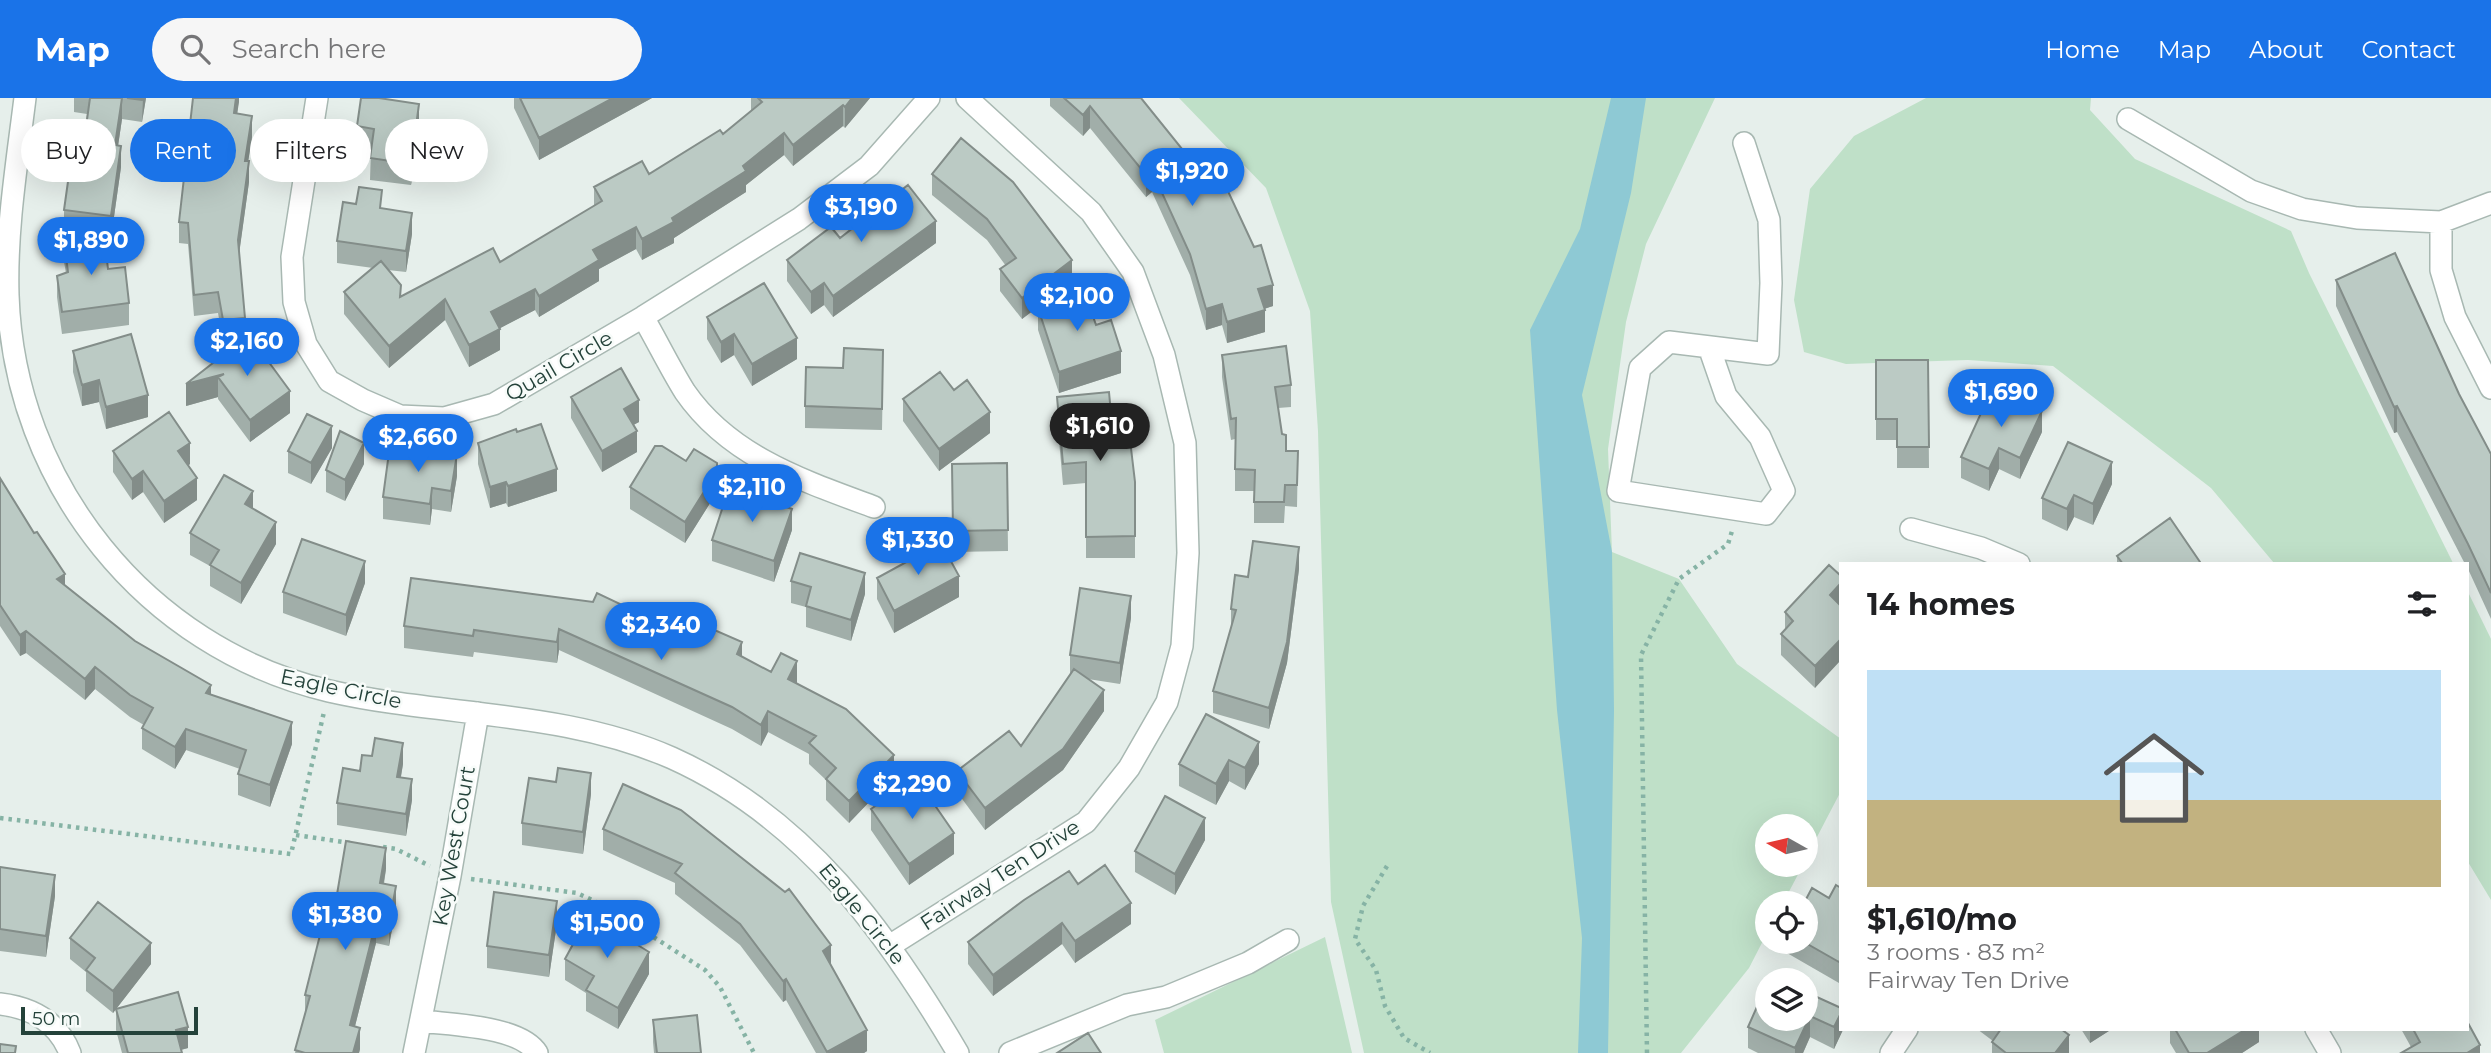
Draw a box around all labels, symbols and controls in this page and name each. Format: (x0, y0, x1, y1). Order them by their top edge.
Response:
search box (152, 18, 642, 81)
text: Map (35, 29, 110, 69)
icon: search (176, 30, 214, 68)
text: Search here (232, 33, 386, 65)
text: Home (2045, 35, 2120, 64)
text: Map (2158, 35, 2211, 64)
text: About (2249, 35, 2323, 64)
text: Contact (2361, 35, 2456, 64)
chip: Buy (21, 119, 116, 182)
chip: Rent (130, 119, 236, 182)
chip: Filters (250, 119, 371, 182)
chip: New (385, 119, 488, 182)
pin: $1,920 (1135, 148, 1249, 208)
text: $1,920 (1155, 157, 1229, 185)
pin: $3,190 (804, 184, 918, 244)
text: $3,190 (824, 193, 898, 221)
pin: $1,890 (34, 218, 148, 277)
text: $1,890 (53, 226, 129, 254)
pin: $2,100 (1020, 274, 1134, 333)
text: $2,100 (1040, 282, 1114, 310)
pin: $2,160 (190, 318, 304, 378)
street label: Quail Circle (501, 325, 617, 406)
text: $2,160 (210, 327, 284, 355)
pin: $1,690 (1944, 370, 2058, 429)
text: $1,690 (1964, 378, 2038, 406)
pin: $1,610 (1043, 404, 1157, 463)
text: $1,610 (1066, 412, 1134, 440)
pin: $2,660 (361, 414, 475, 474)
text: $2,660 (378, 423, 458, 451)
pin: $2,110 (695, 464, 809, 524)
text: $2,110 (718, 473, 786, 501)
pin: $1,330 (861, 518, 975, 577)
text: $1,330 (882, 526, 954, 554)
icon: filters (2403, 585, 2441, 623)
text: 14 homes (1867, 586, 2015, 623)
pin: $2,340 (604, 602, 718, 662)
text: $2,340 (621, 611, 701, 639)
street label: Eagle Circle (278, 663, 404, 714)
icon: home (2091, 715, 2217, 841)
pin: $2,290 (855, 762, 969, 821)
street label: Key West Court (427, 764, 480, 928)
text: $2,290 (873, 770, 951, 798)
street label: Fairway Ten Drive (915, 814, 1084, 935)
north arrow (1755, 814, 1818, 877)
map controls (1755, 814, 1818, 1031)
street label: Eagle Circle (814, 858, 911, 969)
button: locate (1755, 891, 1818, 954)
pin: $1,380 (288, 892, 402, 952)
pin: $1,500 (550, 900, 664, 960)
text: $1,380 (308, 901, 382, 929)
text: $1,610/mo (1867, 901, 2017, 938)
text: $1,500 (570, 909, 644, 937)
text: 3 rooms · 83 m² (1867, 938, 2045, 966)
text: Fairway Ten Drive (1867, 966, 2069, 994)
button: layers (1755, 968, 1818, 1031)
scale bar (21, 1004, 198, 1036)
text: 50 m (32, 1007, 80, 1030)

